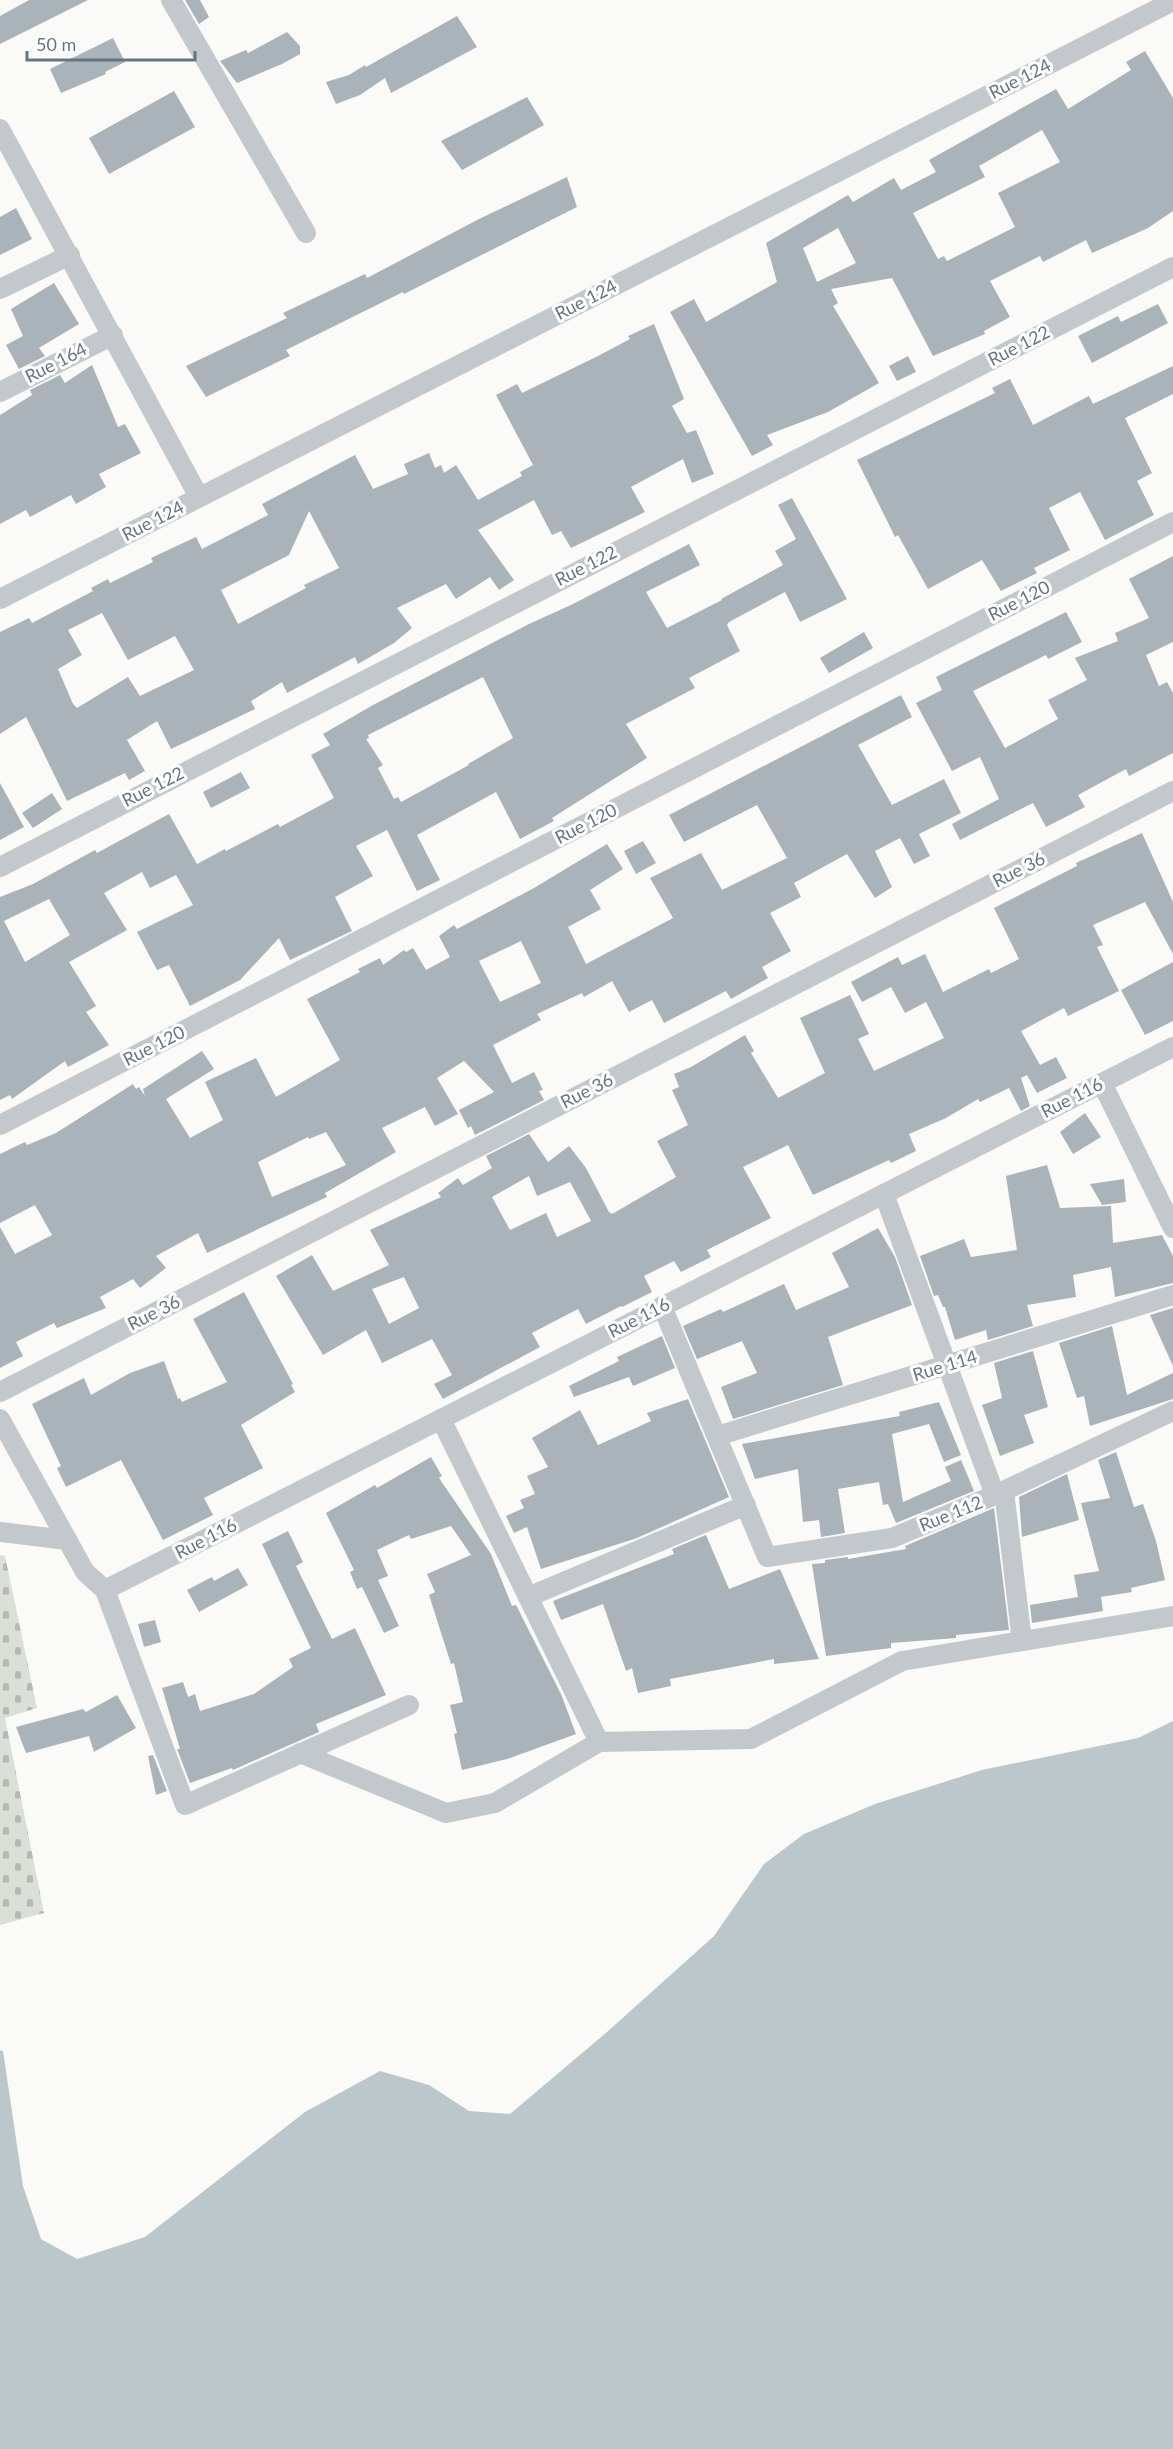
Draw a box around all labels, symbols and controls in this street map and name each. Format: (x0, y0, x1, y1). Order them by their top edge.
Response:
scale bar (27, 24, 195, 62)
text: 50 m (36, 33, 76, 55)
street label: Rue 124 (985, 53, 1054, 103)
street label: Rue 124 (551, 274, 620, 324)
street label: Rue 122 (984, 320, 1053, 370)
street label: Rue 164 (21, 337, 90, 387)
street label: Rue 124 (118, 495, 187, 545)
street label: Rue 122 (551, 540, 620, 590)
street label: Rue 120 (984, 575, 1053, 625)
street label: Rue 122 (118, 761, 187, 811)
street label: Rue 120 (551, 798, 620, 848)
street label: Rue 36 (989, 847, 1048, 892)
street label: Rue 120 (119, 1020, 188, 1070)
street label: Rue 36 (557, 1068, 616, 1113)
street label: Rue 116 (1037, 1072, 1106, 1122)
street label: Rue 36 (124, 1290, 183, 1335)
street label: Rue 116 (604, 1292, 673, 1342)
street label: Rue 114 (910, 1345, 980, 1385)
street label: Rue 112 (916, 1490, 986, 1536)
street label: Rue 116 (171, 1513, 240, 1563)

